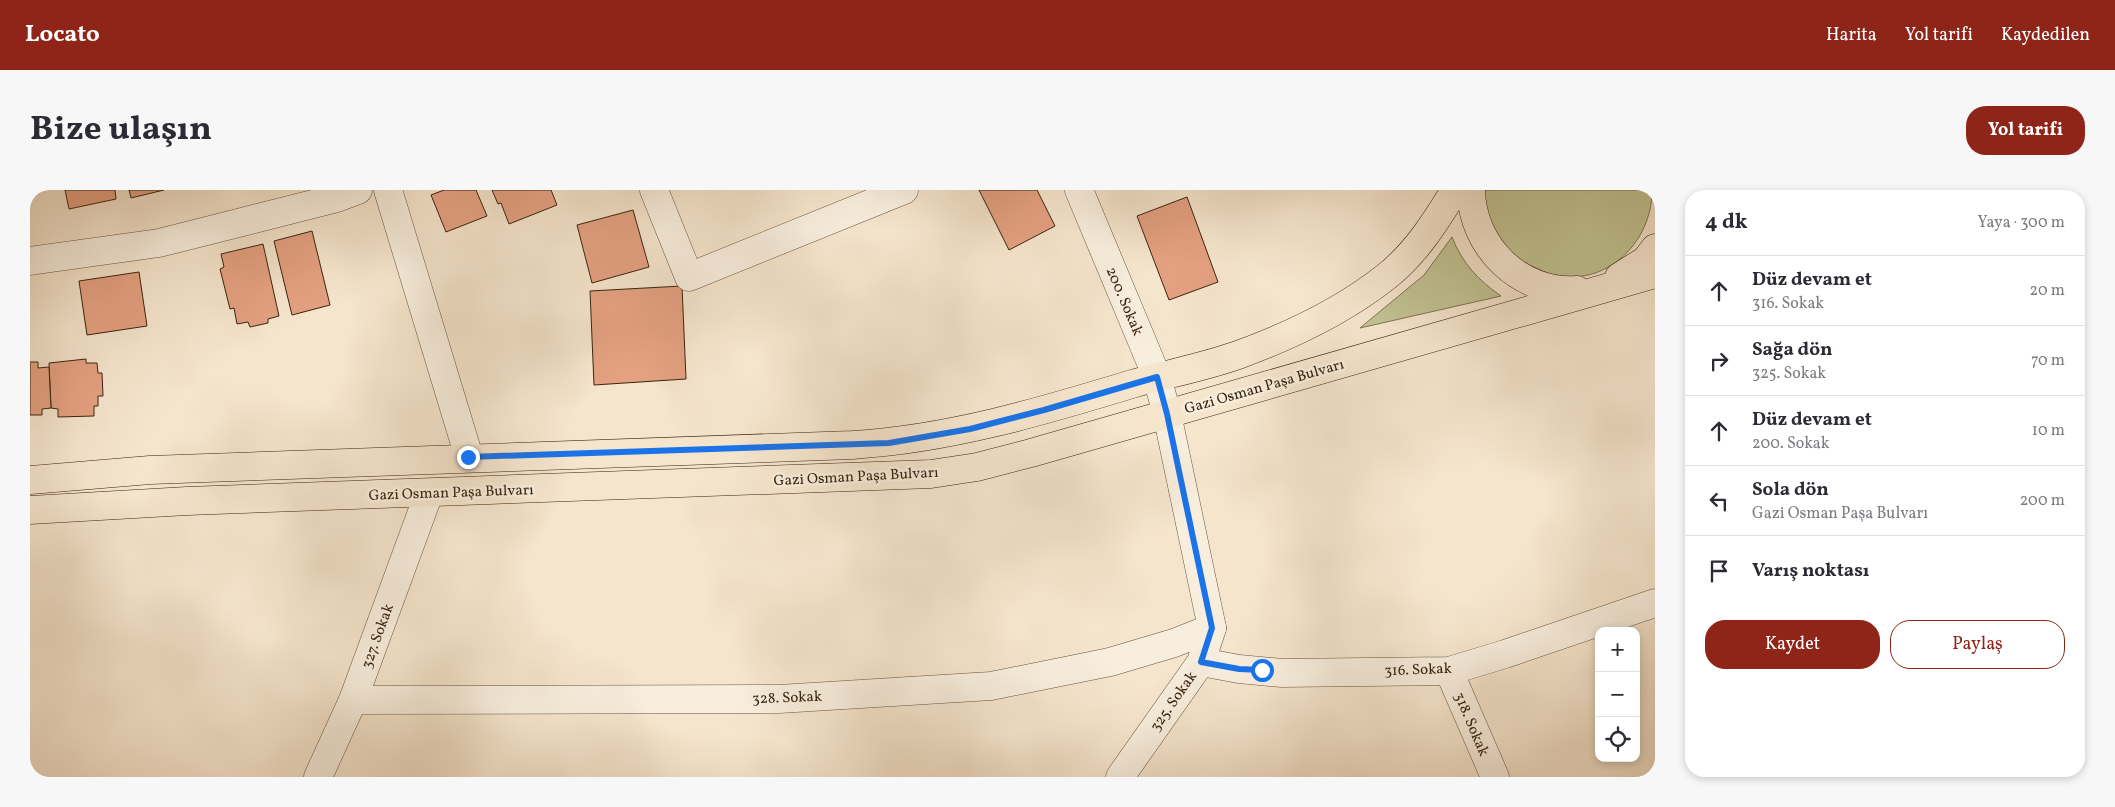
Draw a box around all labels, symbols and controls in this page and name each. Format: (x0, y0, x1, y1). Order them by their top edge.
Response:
text: Locato (25, 18, 100, 52)
text: Harita (1826, 23, 1877, 48)
text: Yol tarifi (1905, 23, 1973, 48)
text: Kaydedilen (2001, 23, 2090, 48)
text: Bize ulaşın (30, 106, 212, 154)
button: Yol tarifi (1966, 106, 2085, 155)
text: 4 dk (1705, 208, 1747, 237)
text: Yaya · 300 m (1978, 212, 2065, 234)
street label: 200. Sokak (1100, 264, 1147, 339)
text: Düz devam et (1752, 267, 1872, 293)
icon: ahead (1705, 277, 1733, 305)
text: 20 m (2030, 280, 2065, 302)
text: 316. Sokak (1752, 293, 1824, 315)
text: Sağa dön (1752, 337, 1832, 363)
icon: right (1705, 347, 1733, 375)
text: 70 m (2031, 350, 2065, 372)
street label: Gazi Osman Paşa Bulvarı (1182, 355, 1347, 420)
text: 325. Sokak (1752, 363, 1826, 385)
text: Düz devam et (1752, 407, 1872, 433)
icon: ahead (1705, 417, 1733, 445)
text: 10 m (2032, 420, 2065, 442)
text: 200. Sokak (1752, 433, 1830, 455)
route end (457, 446, 480, 469)
street label: Gazi Osman Paşa Bulvarı (773, 463, 939, 492)
text: Sola dön (1752, 477, 1829, 503)
street label: Gazi Osman Paşa Bulvarı (368, 480, 534, 507)
icon: left (1705, 487, 1733, 515)
text: 200 m (2020, 490, 2065, 512)
text: Gazi Osman Paşa Bulvarı (1752, 503, 1928, 525)
icon: arrive (1705, 557, 1733, 585)
text: Varış noktası (1752, 558, 1869, 584)
street label: 327. Sokak (357, 601, 400, 672)
button: Kaydet (1705, 620, 1880, 669)
button: Paylaş (1890, 620, 2065, 669)
map controls (1595, 627, 1640, 762)
button: + (1595, 627, 1640, 672)
route start (1251, 659, 1274, 682)
street label: 316. Sokak (1384, 659, 1452, 682)
street label: 325. Sokak (1146, 667, 1203, 736)
button: − (1595, 672, 1640, 717)
street label: 328. Sokak (752, 687, 822, 710)
street label: 318. Sokak (1448, 689, 1493, 760)
button: locate (1595, 717, 1640, 762)

